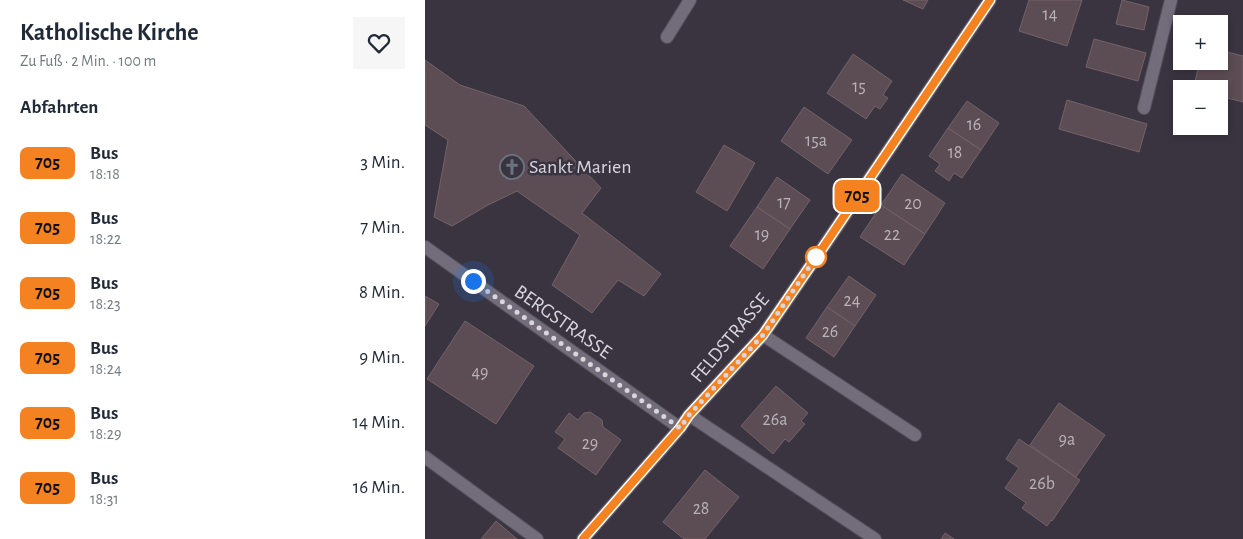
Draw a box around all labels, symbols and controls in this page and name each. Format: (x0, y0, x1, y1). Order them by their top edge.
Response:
house number: 14 (1043, 6, 1058, 24)
map controls (1173, 15, 1228, 135)
button: + (1173, 15, 1228, 70)
button: heart (353, 17, 405, 69)
text: Katholische Kirche (20, 21, 199, 45)
text: Zu Fuß · 2 Min. · 100 m (20, 53, 156, 69)
house number: 15 (852, 78, 866, 96)
button: − (1173, 80, 1228, 135)
text: Abfahrten (20, 98, 98, 117)
house number: 16 (967, 116, 981, 134)
house number: 15a (805, 132, 827, 150)
text: Bus (90, 144, 118, 163)
house number: 18 (948, 144, 962, 162)
text: 3 Min. (360, 153, 405, 172)
text: 705 (35, 154, 60, 172)
church icon: Sankt Marien (499, 154, 525, 180)
place label: Sankt Marien (529, 157, 632, 177)
text: 18:18 (90, 166, 120, 182)
line badge: 705 (828, 180, 886, 212)
text: 705 (845, 187, 869, 205)
house number: 17 (777, 194, 791, 212)
house number: 20 (904, 195, 922, 213)
text: Bus (90, 209, 118, 228)
text: 7 Min. (360, 218, 405, 237)
text: 705 (35, 219, 60, 237)
house number: 19 (755, 226, 769, 244)
house number: 22 (884, 226, 900, 244)
text: 18:22 (90, 231, 121, 247)
unlabelled marker (805, 246, 827, 268)
your location (461, 269, 486, 294)
text: Bus (90, 274, 118, 293)
street label: BERGSTRASSE (511, 281, 615, 363)
text: 8 Min. (359, 283, 405, 302)
text: 705 (35, 284, 60, 302)
street label: FELDSTRASSE (687, 289, 773, 386)
house number: 24 (844, 292, 861, 310)
text: 18:23 (90, 296, 121, 312)
house number: 26 (822, 323, 838, 341)
text: Bus (90, 339, 118, 358)
text: 9 Min. (359, 348, 405, 367)
text: 705 (35, 349, 60, 367)
text: 18:24 (90, 361, 122, 377)
house number: 49 (471, 364, 489, 382)
text: Bus (90, 404, 118, 423)
house number: 26a (763, 411, 787, 429)
text: 14 Min. (352, 413, 405, 432)
text: 705 (35, 414, 60, 432)
text: 18:29 (90, 426, 122, 442)
house number: 9a (1059, 431, 1075, 449)
house number: 29 (582, 435, 598, 453)
text: Bus (90, 469, 118, 488)
house number: 26b (1029, 475, 1055, 493)
text: 16 Min. (353, 478, 405, 497)
text: 705 (35, 479, 60, 497)
text: 18:31 (90, 491, 119, 507)
house number: 28 (693, 500, 709, 518)

